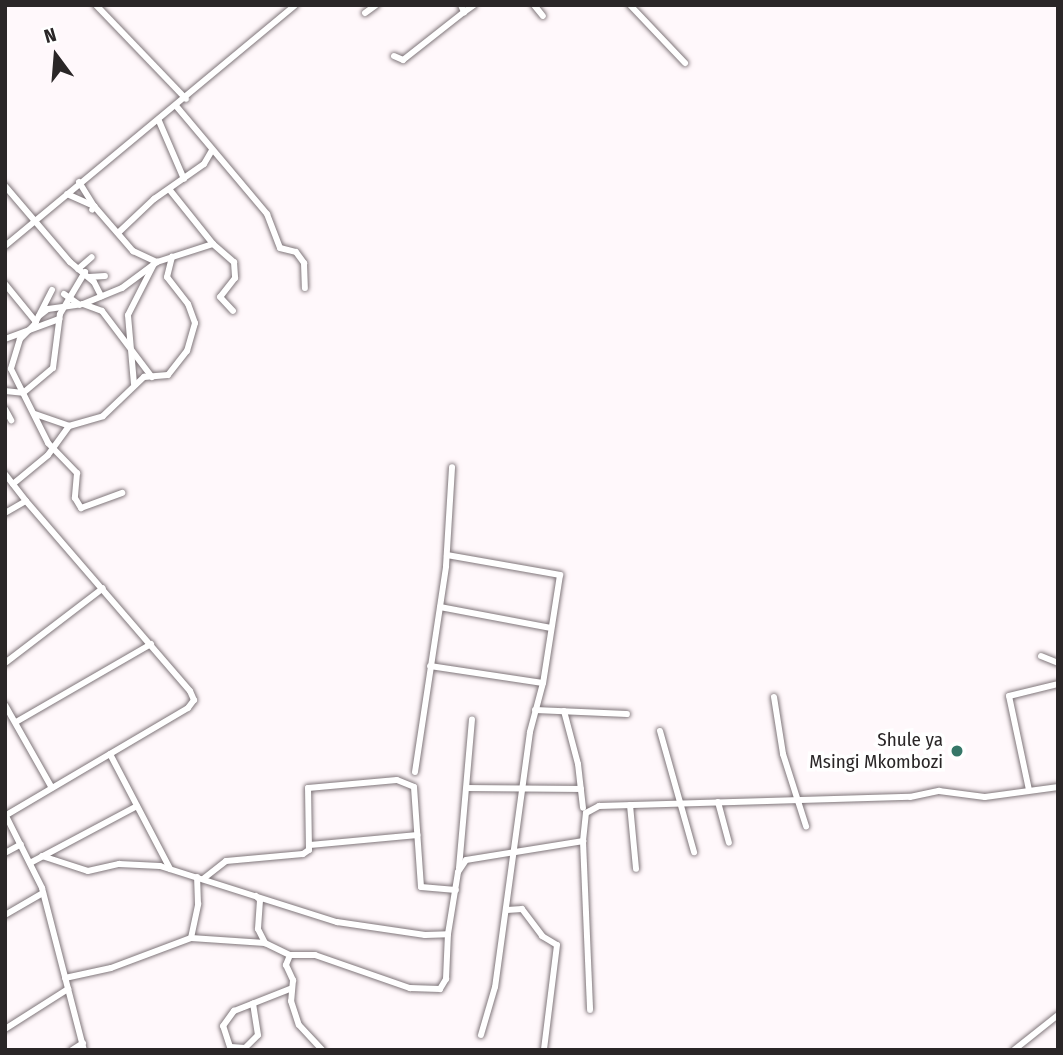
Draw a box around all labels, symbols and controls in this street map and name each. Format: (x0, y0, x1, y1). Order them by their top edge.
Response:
north arrow (21, 21, 91, 91)
text: N (41, 23, 59, 48)
place label: Shule ya Msingi Mkombozi (809, 729, 943, 773)
marker: Shule ya Msingi Mkombozi (949, 743, 965, 759)

